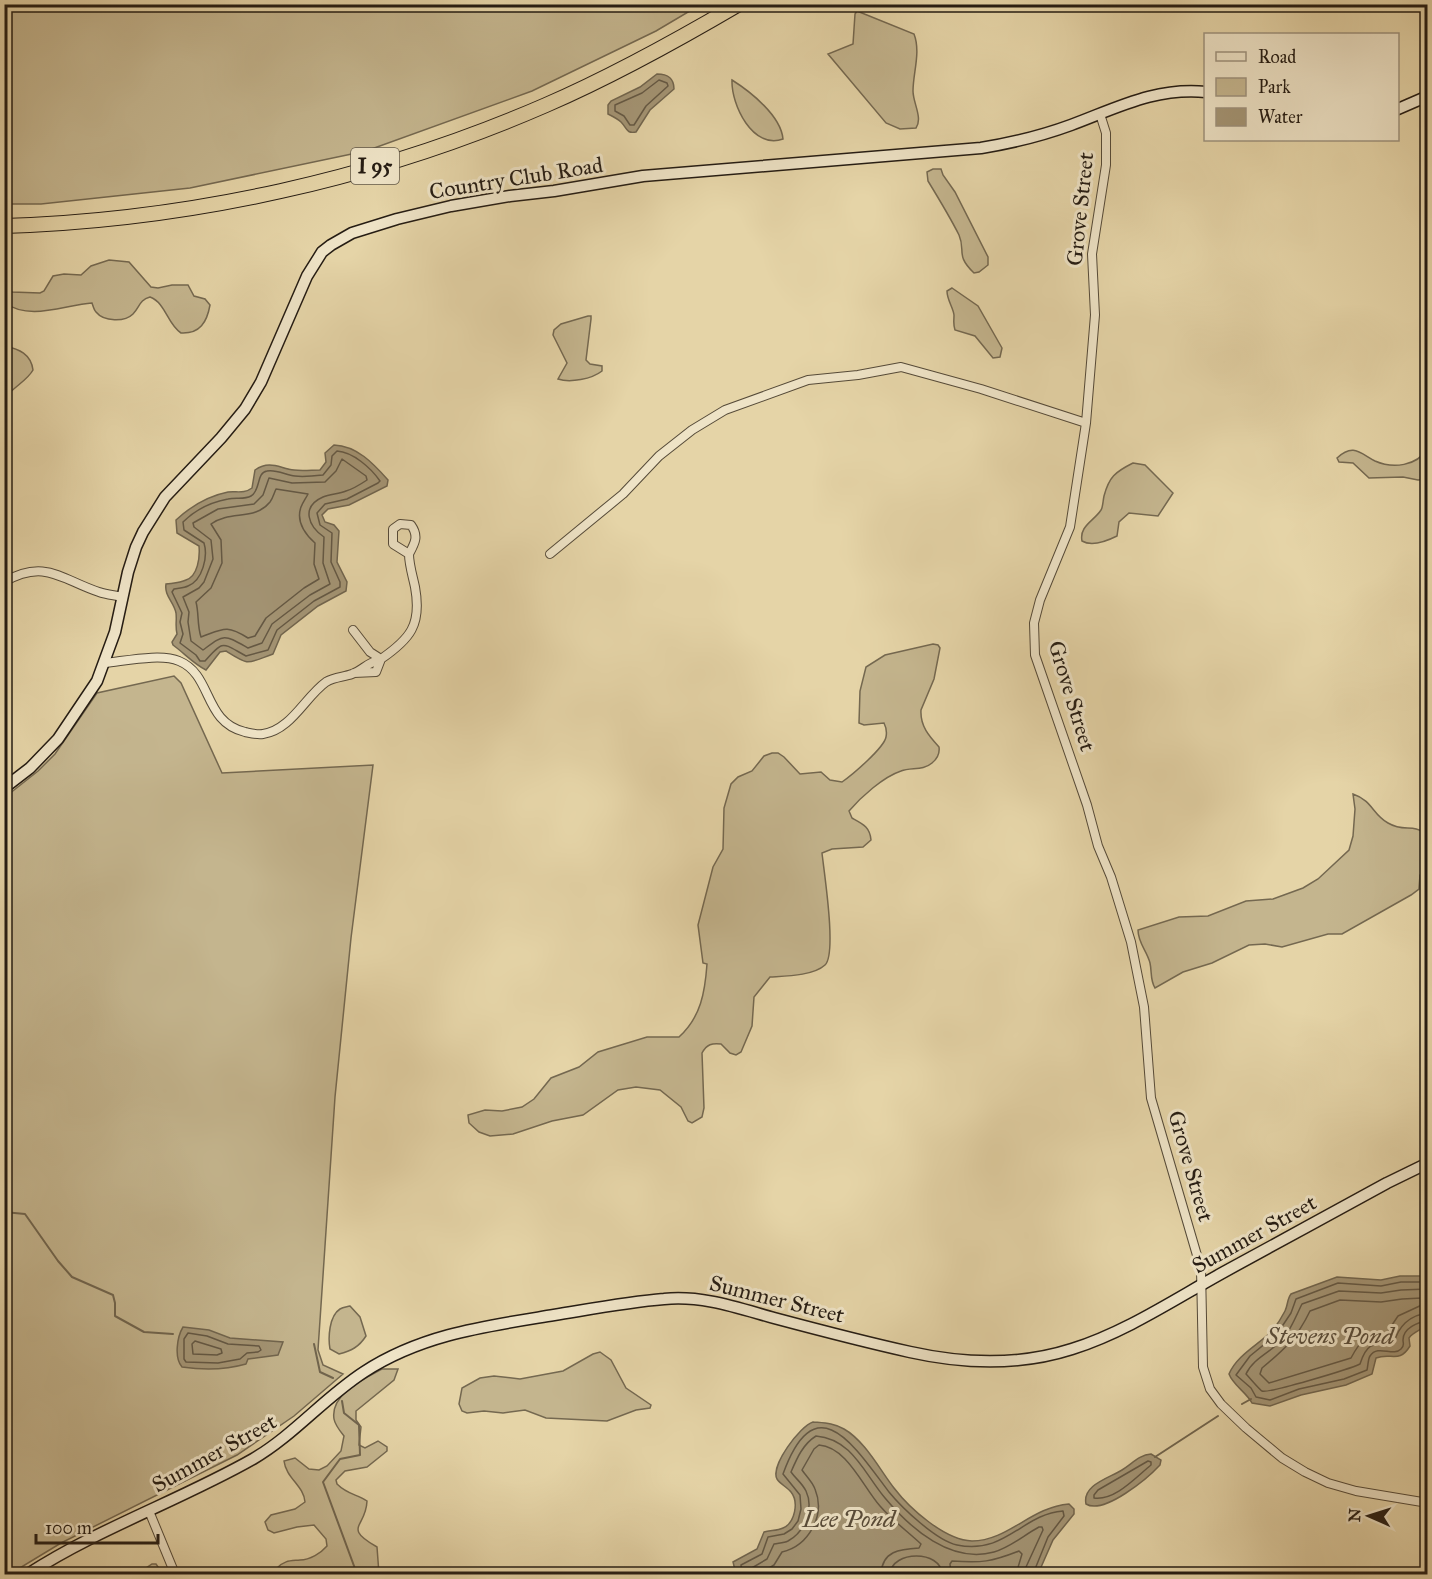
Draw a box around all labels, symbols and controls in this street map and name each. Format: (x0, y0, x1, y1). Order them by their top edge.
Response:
legend (1204, 33, 1399, 141)
text: Road (1258, 46, 1296, 68)
text: Park (1258, 76, 1291, 98)
text: Water (1258, 106, 1303, 128)
road number: I 95 (351, 148, 399, 184)
street label: Country Club Road (427, 151, 605, 205)
street label: Grove Street (1061, 151, 1099, 267)
street label: Grove Street (1042, 637, 1102, 755)
street label: Grove Street (1162, 1107, 1220, 1225)
street label: Summer Street (1187, 1189, 1321, 1279)
street label: Summer Street (707, 1269, 847, 1329)
water label: Stevens Pond (1265, 1321, 1395, 1351)
street label: Summer Street (147, 1408, 281, 1498)
north arrow (1339, 1486, 1399, 1546)
water label: Lee Pond (802, 1504, 897, 1534)
scale bar (36, 1507, 158, 1545)
text: N (1345, 1508, 1364, 1523)
text: 100 m (45, 1517, 92, 1539)

